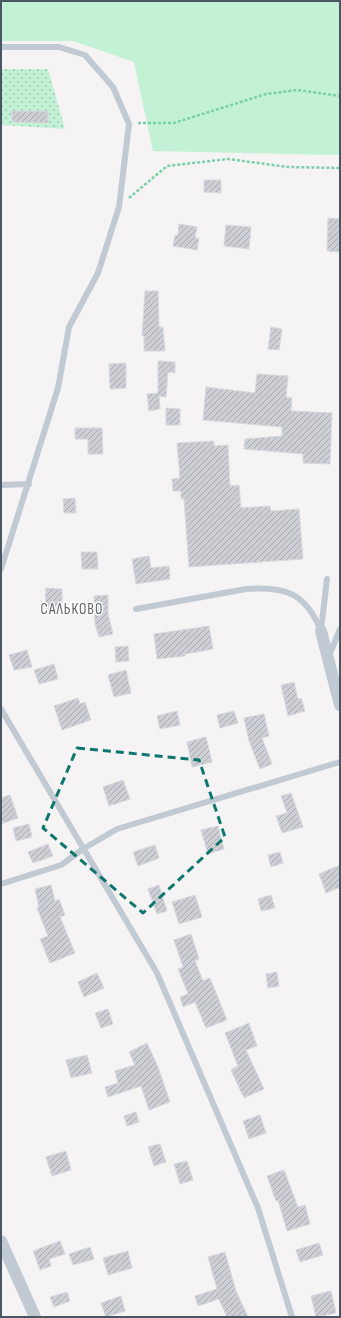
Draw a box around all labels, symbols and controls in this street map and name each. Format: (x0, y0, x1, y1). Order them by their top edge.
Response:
district label: САЛЬКОВО (41, 600, 103, 619)

